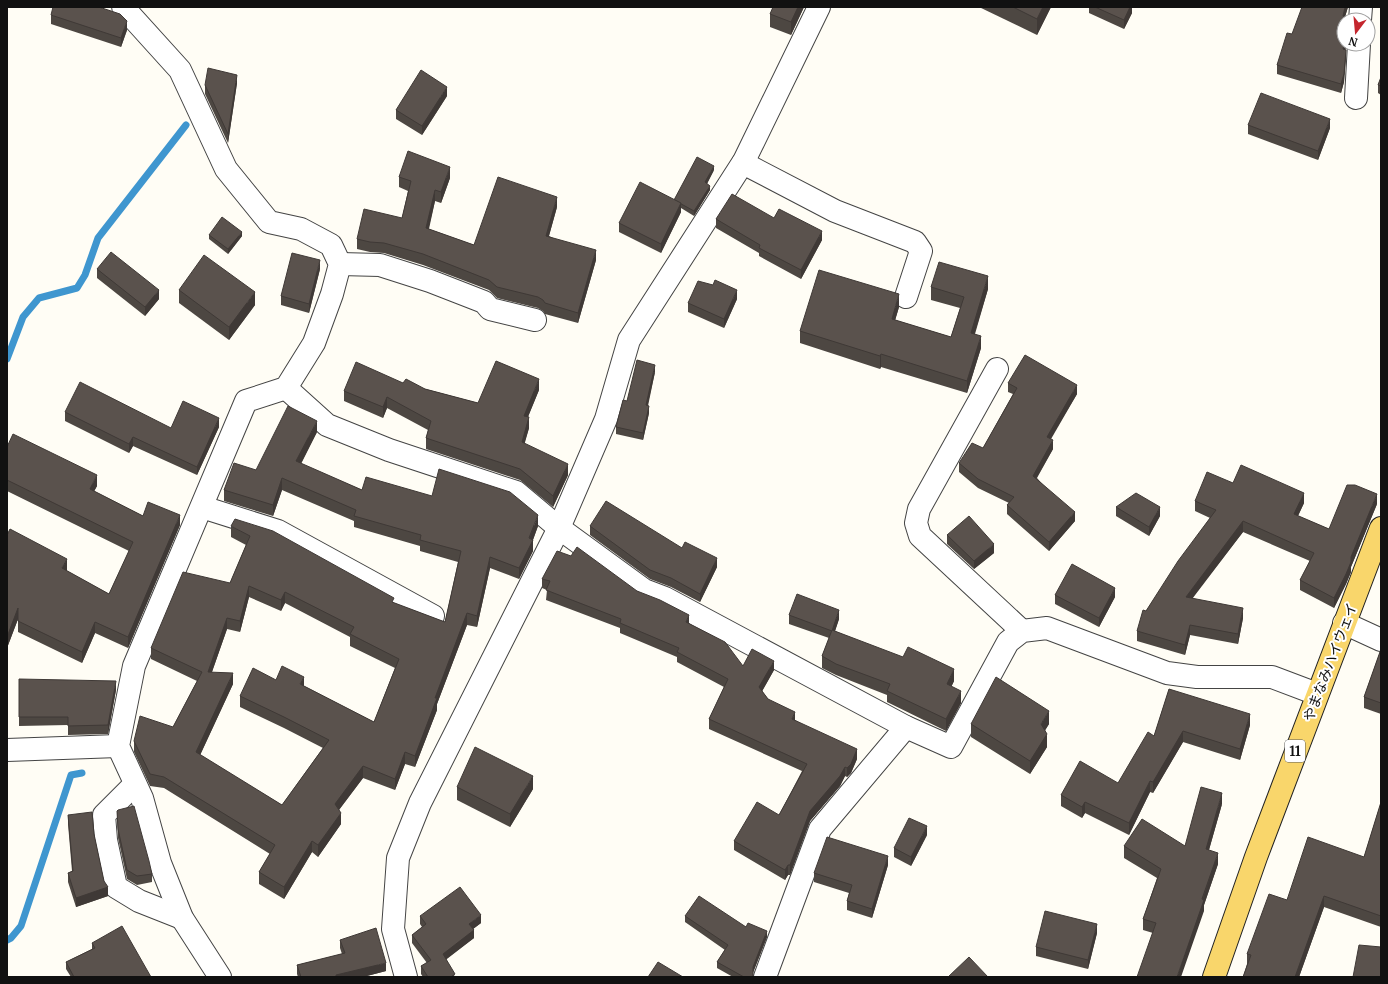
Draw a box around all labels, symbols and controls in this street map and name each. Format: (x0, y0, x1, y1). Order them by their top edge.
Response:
north arrow (1336, 12, 1376, 52)
text: N (1347, 34, 1359, 50)
street label: やまなみハイウェイ (1299, 600, 1361, 724)
road number: 11 (1285, 740, 1305, 762)

